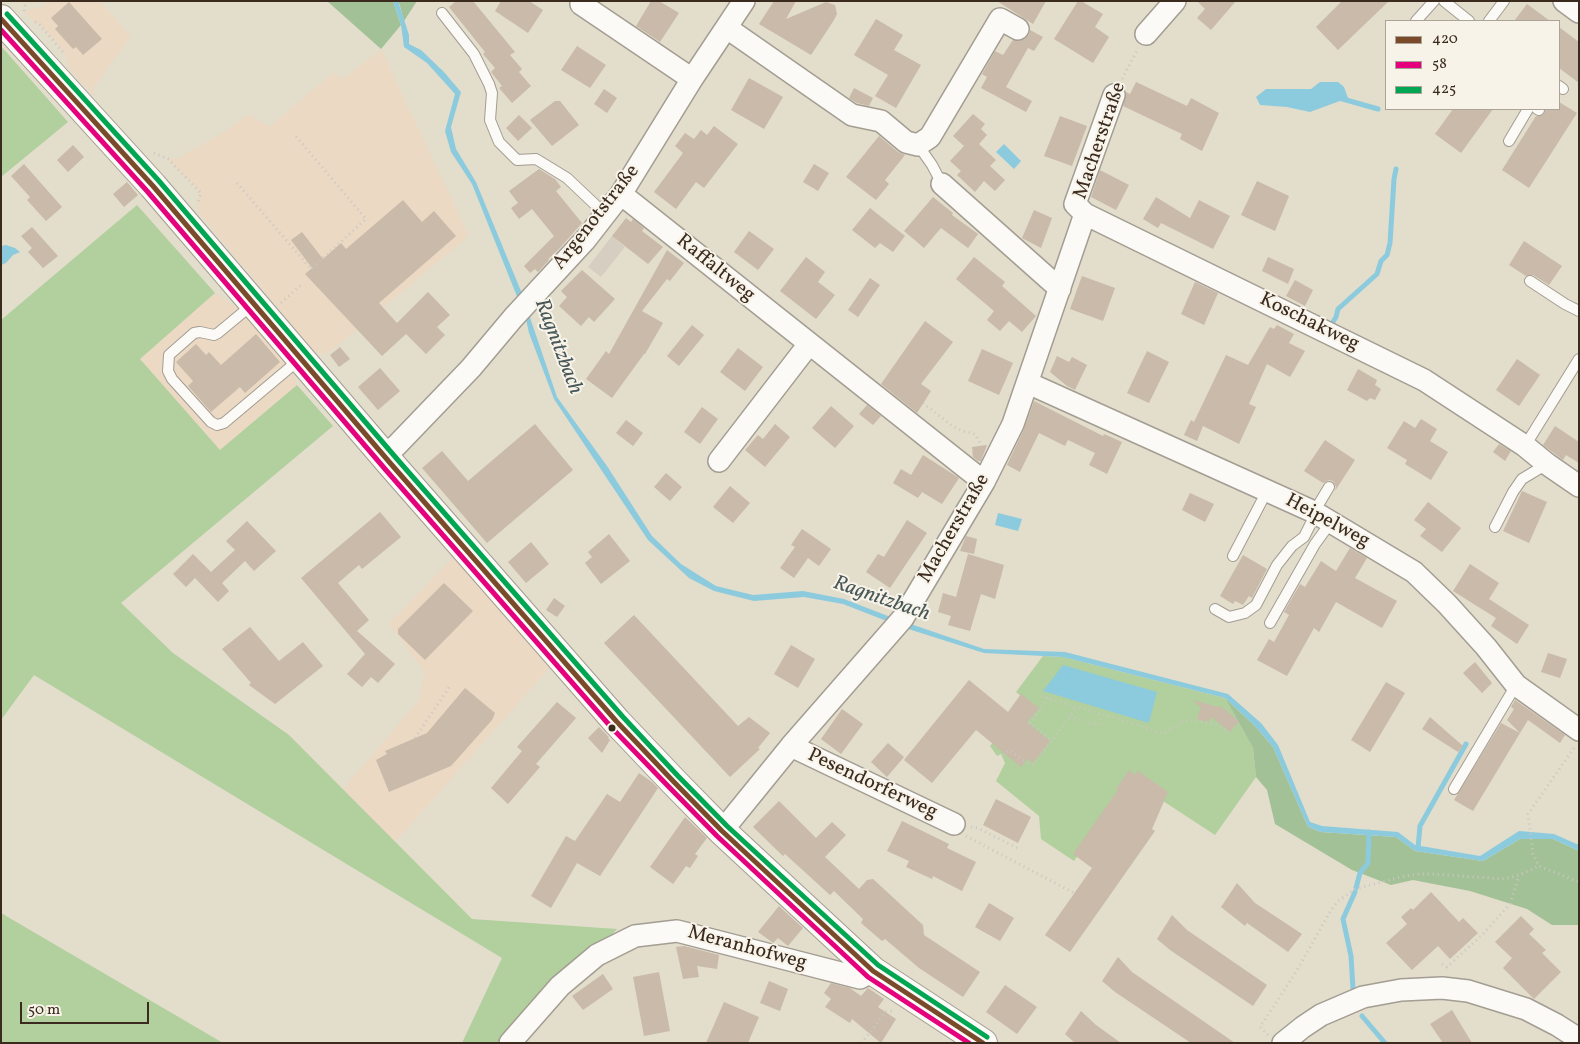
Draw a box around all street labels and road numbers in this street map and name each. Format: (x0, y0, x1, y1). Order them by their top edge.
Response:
street label: Macherstraße (1070, 79, 1132, 203)
street label: Argenotstraße (548, 161, 646, 275)
street label: Raffaltweg (671, 230, 759, 308)
street label: Koschakweg (1255, 289, 1363, 357)
street label: Macherstraße (914, 470, 996, 588)
street label: Heipelweg (1281, 490, 1373, 554)
street label: Pesendorferweg (803, 744, 941, 826)
street label: Meranhofweg (685, 922, 809, 976)

